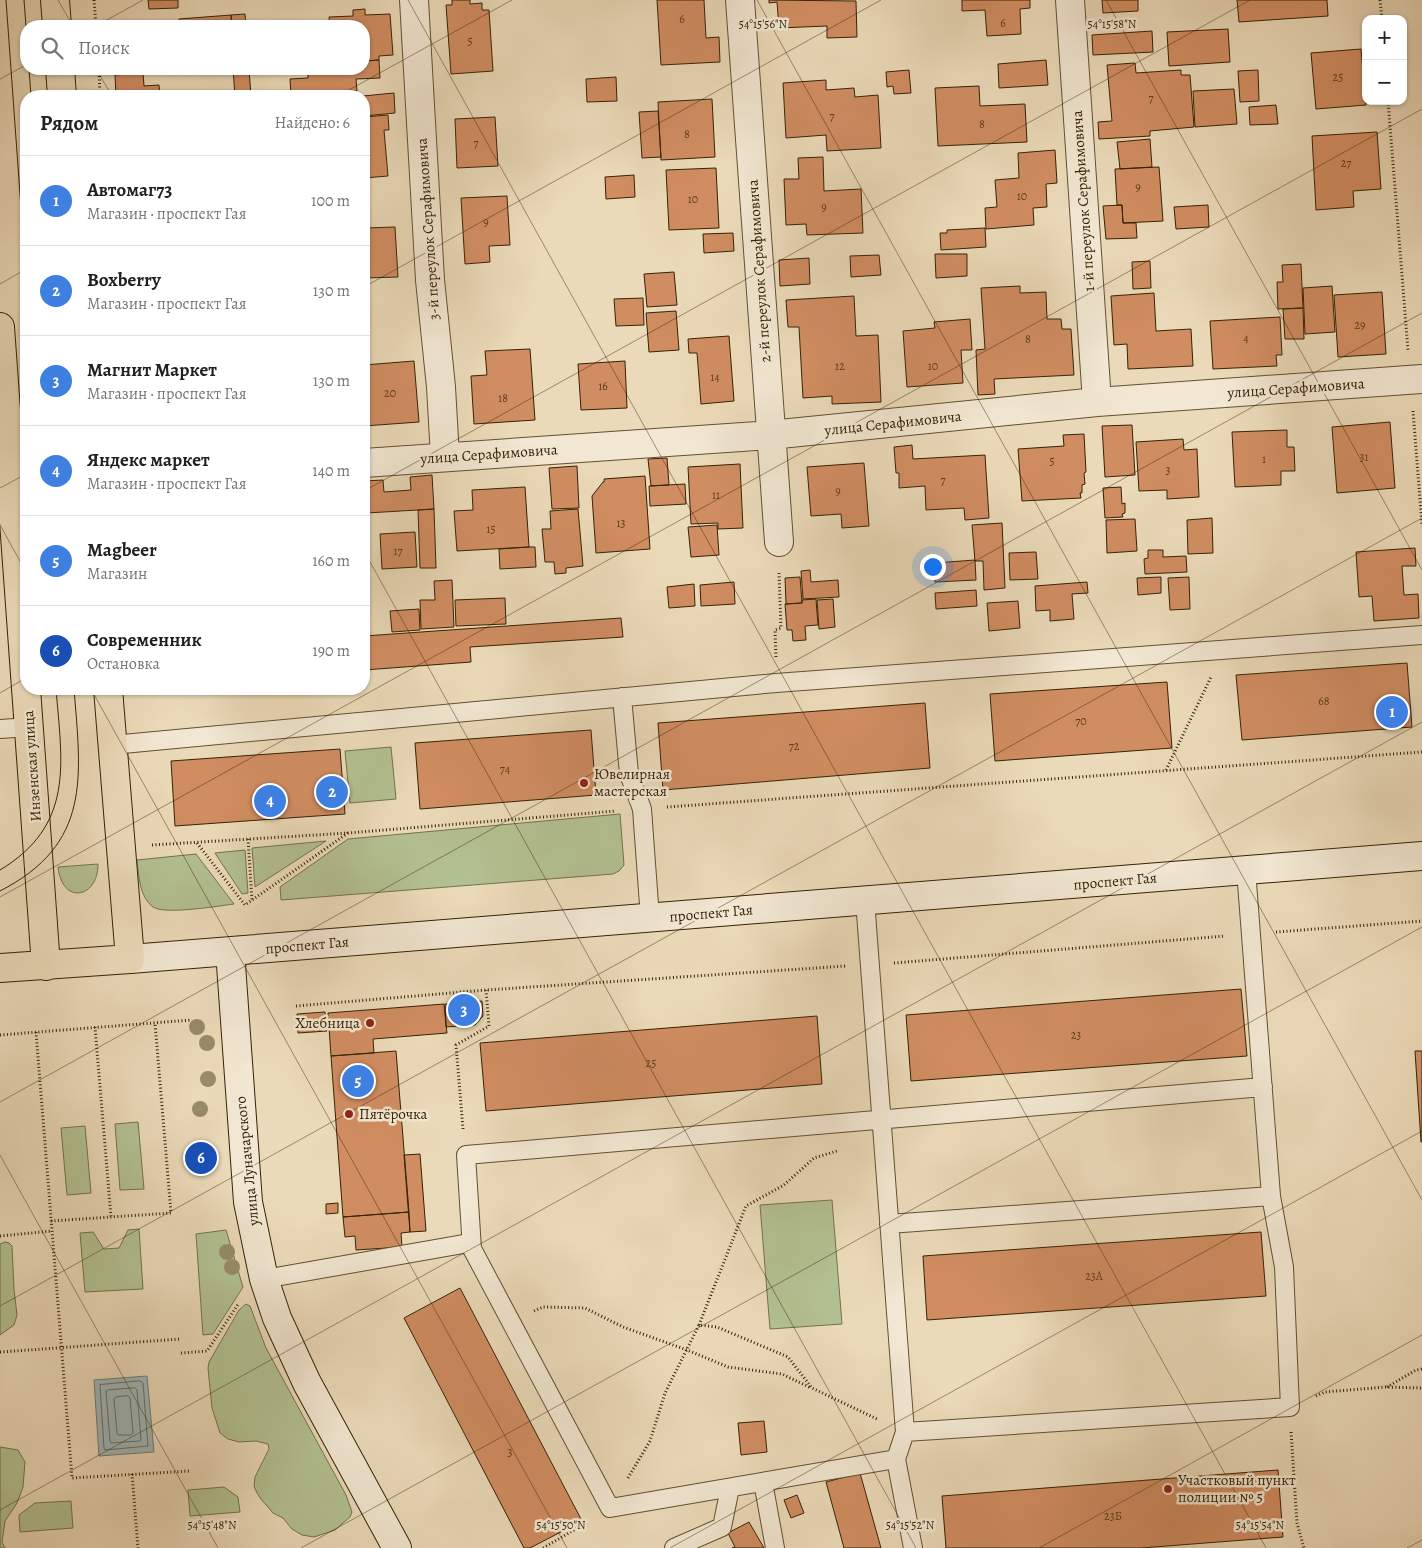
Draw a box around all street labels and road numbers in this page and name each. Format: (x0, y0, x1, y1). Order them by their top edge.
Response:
street label: 1-й переулок Серафимовича (1067, 110, 1099, 292)
street label: 3-й переулок Серафимовича (412, 137, 444, 321)
street label: 2-й переулок Серафимовича (743, 179, 775, 363)
street label: улица Серафимовича (1226, 373, 1365, 403)
street label: улица Серафимовича (823, 406, 963, 440)
street label: улица Серафимовича (419, 439, 558, 469)
street label: Инзенская улица (18, 710, 46, 822)
street label: проспект Гая (1072, 867, 1158, 895)
street label: проспект Гая (668, 899, 754, 927)
street label: проспект Гая (264, 931, 350, 959)
street label: улица Луначарского (230, 1095, 264, 1228)

